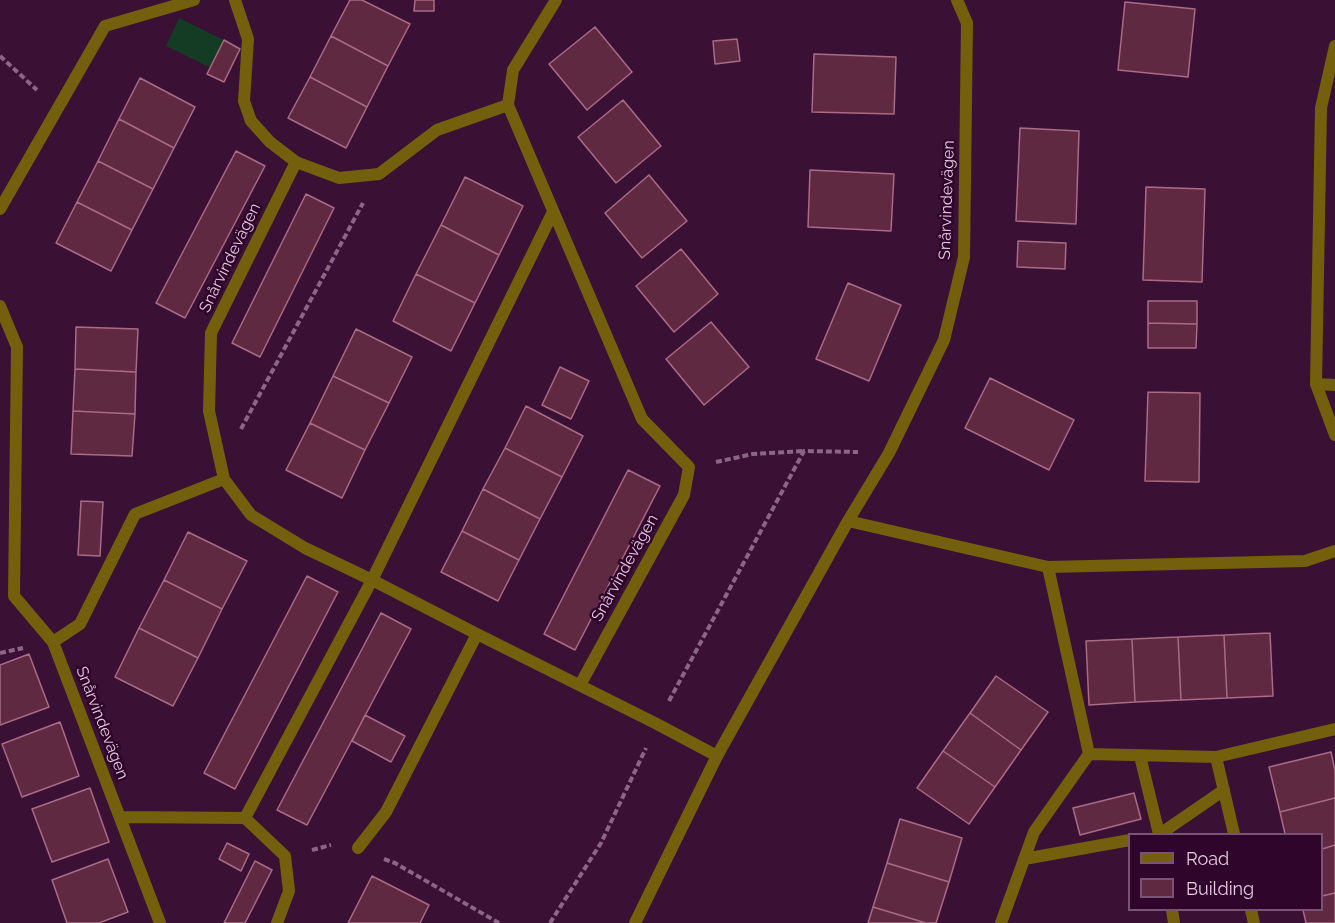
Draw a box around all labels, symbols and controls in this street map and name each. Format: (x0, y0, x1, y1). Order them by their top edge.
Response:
street label: Snårvindevägen (935, 140, 959, 260)
street label: Snårvindevägen (195, 200, 265, 316)
street label: Snårvindevägen (588, 511, 662, 625)
street label: Snårvindevägen (72, 664, 132, 782)
legend (1128, 833, 1323, 911)
text: Road (1186, 848, 1229, 869)
text: Building (1186, 878, 1254, 899)

